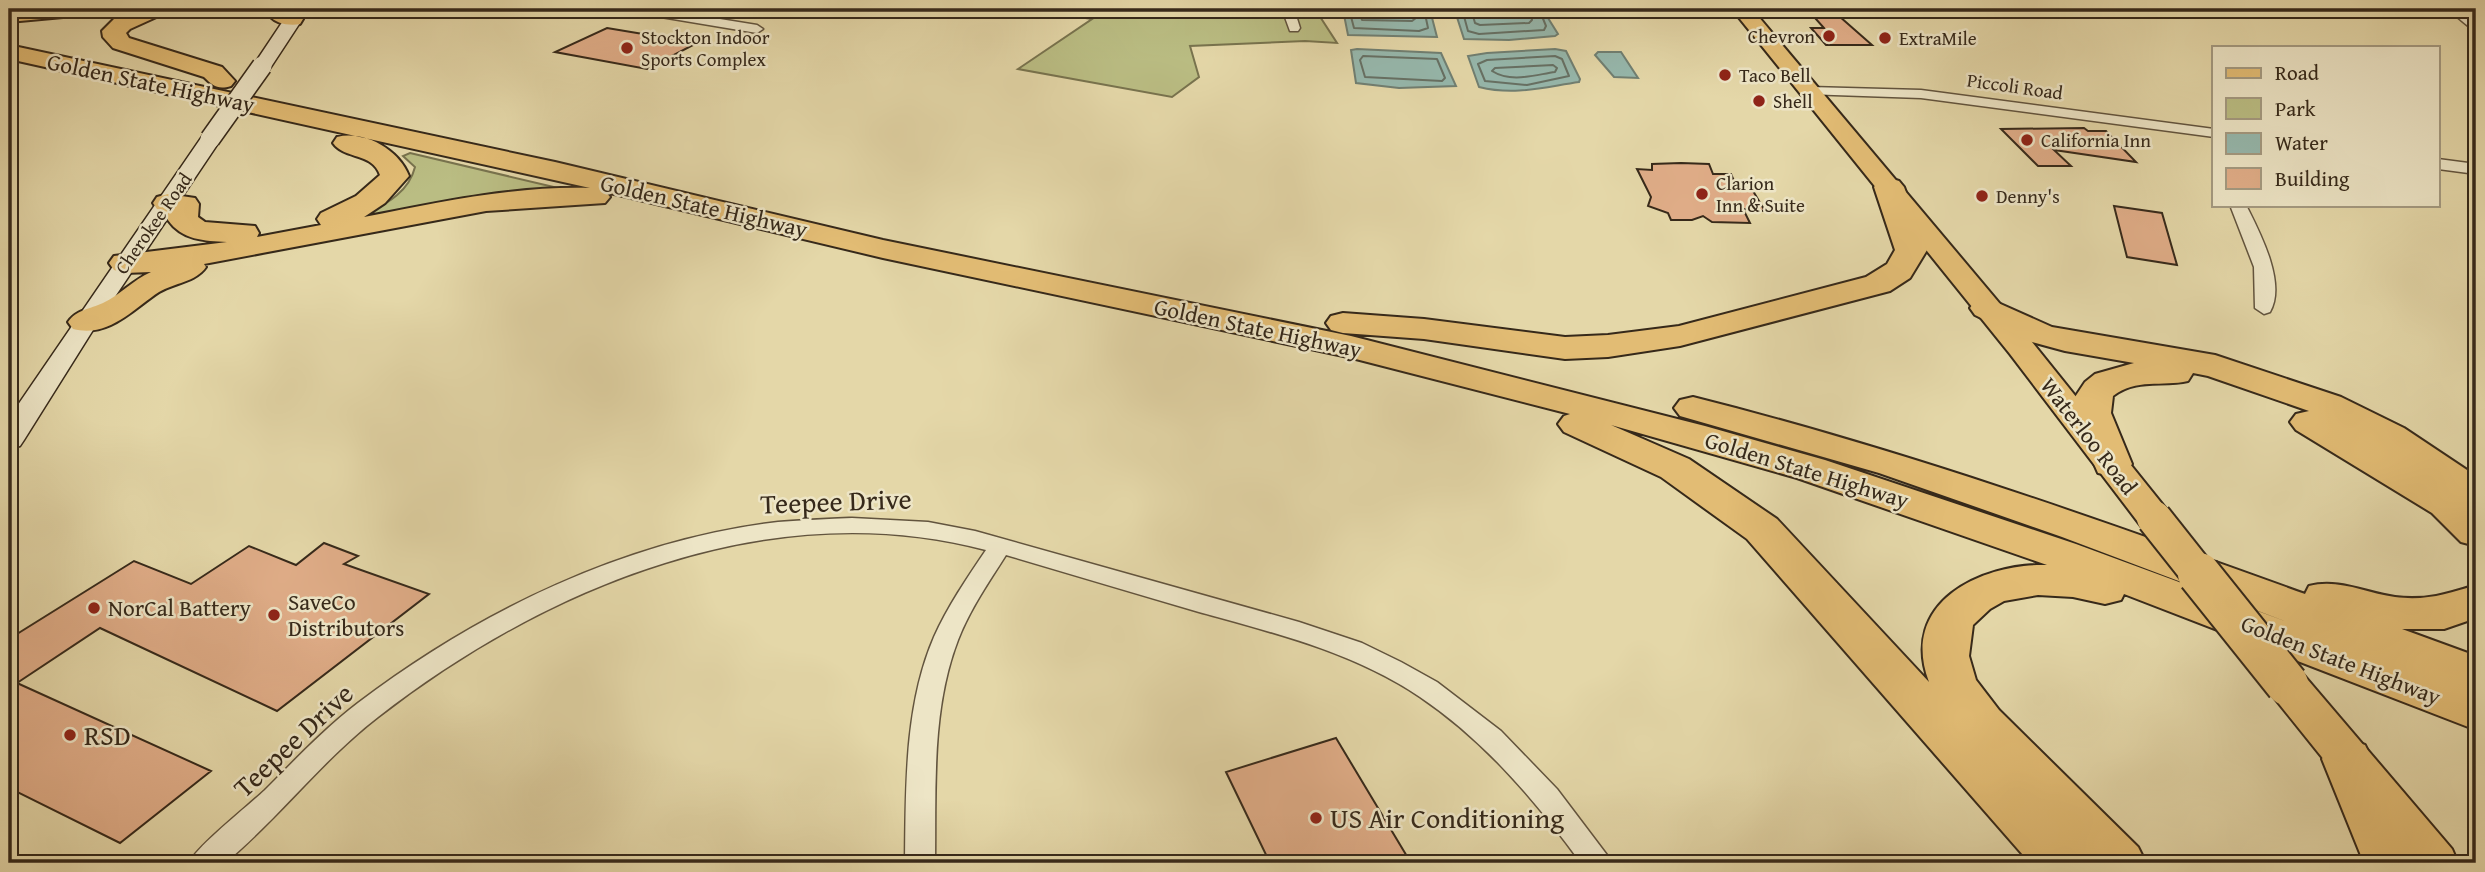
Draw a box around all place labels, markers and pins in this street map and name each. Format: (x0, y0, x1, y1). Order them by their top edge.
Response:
place label: Chevron (1748, 22, 1815, 50)
place label: Stockton Indoor Sports Complex (641, 23, 770, 73)
place label: ExtraMile (1899, 24, 1977, 52)
marker: Chevron (1821, 28, 1837, 44)
marker: ExtraMile (1877, 30, 1893, 46)
marker: Stockton Indoor Sports Complex (619, 40, 635, 56)
place label: Taco Bell (1739, 61, 1811, 89)
marker: Taco Bell (1717, 67, 1733, 83)
place label: Shell (1773, 87, 1813, 115)
marker: Shell (1751, 93, 1767, 109)
place label: California Inn (2041, 126, 2151, 154)
marker: California Inn (2019, 132, 2035, 148)
place label: Clarion Inn & Suite (1716, 169, 1805, 219)
place label: Denny's (1996, 182, 2060, 210)
marker: Clarion Inn & Suite (1694, 186, 1710, 202)
marker: Denny's (1974, 188, 1990, 204)
place label: SaveCo Distributors (288, 585, 404, 644)
place label: NorCal Battery (108, 591, 252, 624)
marker: NorCal Battery (86, 600, 102, 616)
marker: SaveCo Distributors (266, 607, 282, 623)
place label: RSD (84, 714, 131, 755)
marker: RSD (62, 727, 78, 743)
place label: US Air Conditioning (1330, 797, 1564, 838)
marker: US Air Conditioning (1308, 810, 1324, 826)

